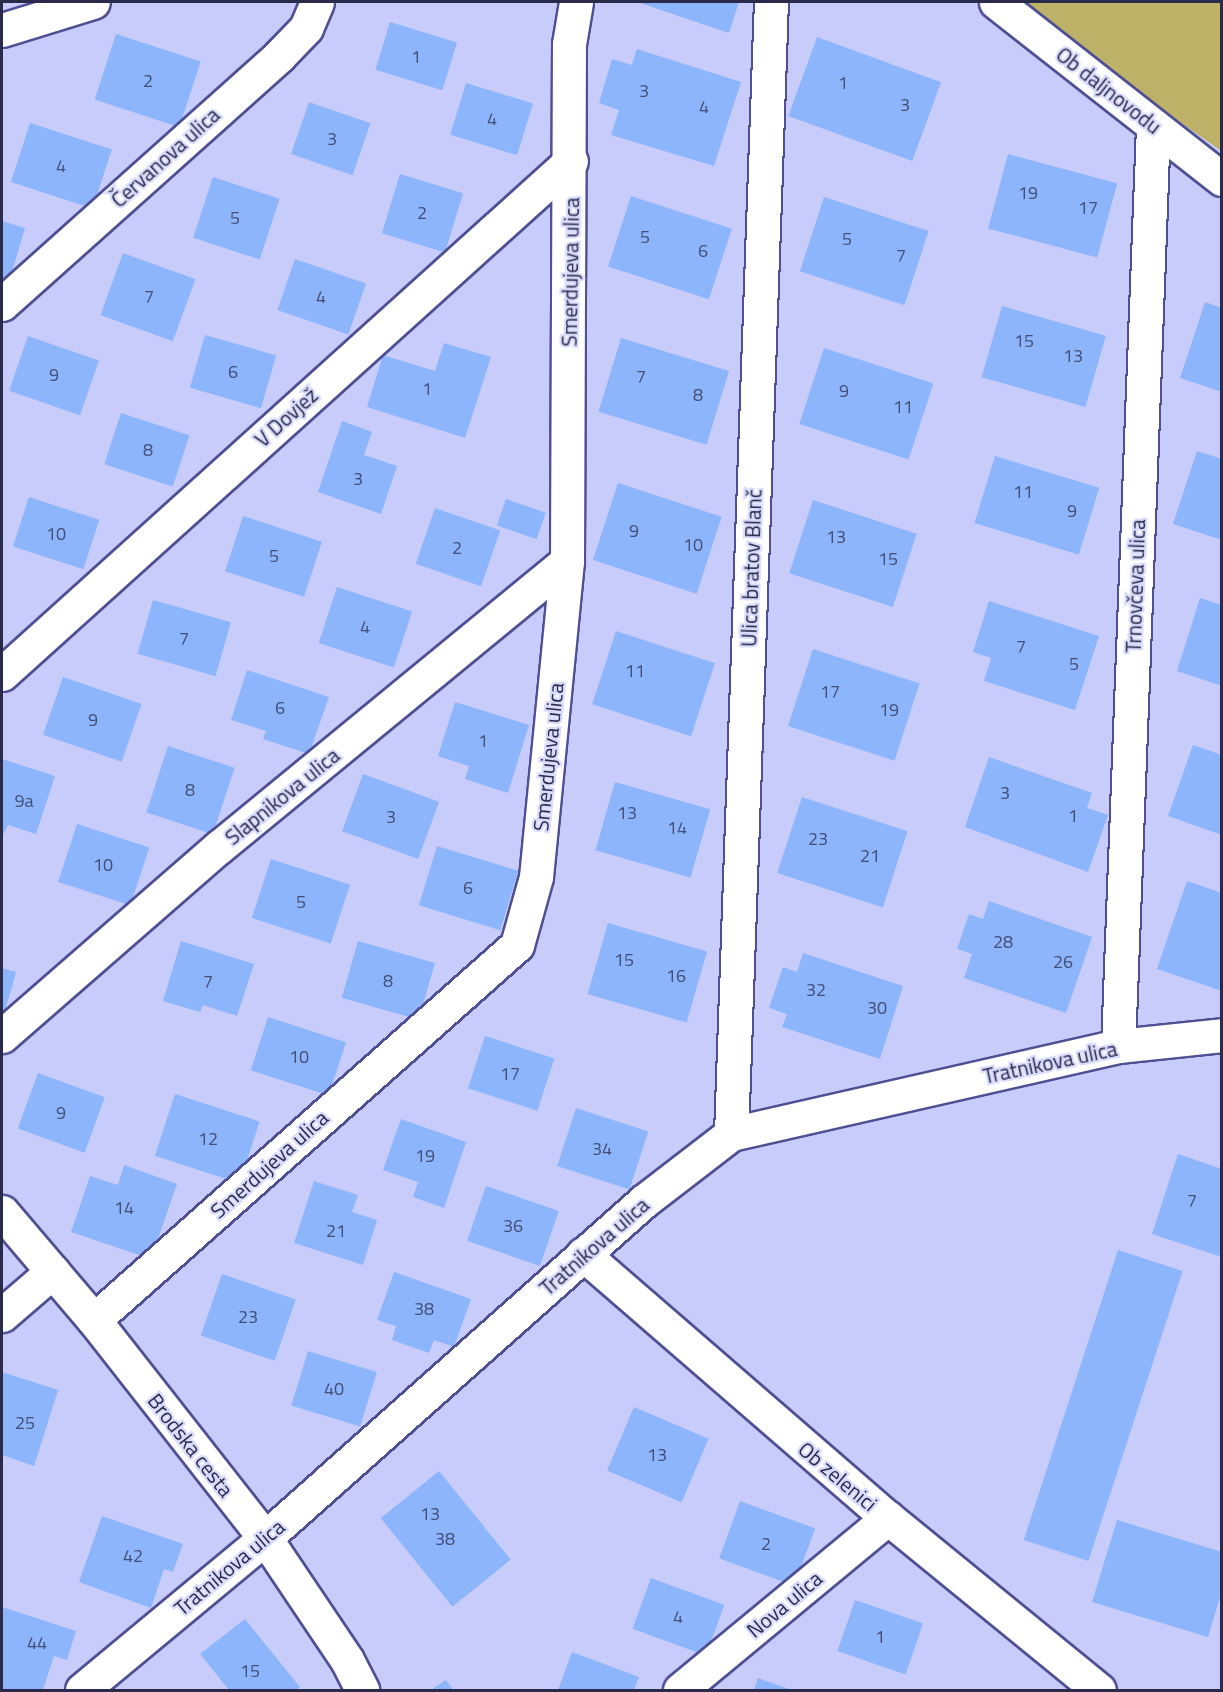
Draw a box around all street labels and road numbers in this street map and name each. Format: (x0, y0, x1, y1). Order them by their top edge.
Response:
street label: Ob daljnovodu (1052, 41, 1166, 139)
street label: Červanova ulica (106, 102, 224, 212)
street label: Smerdujeva ulica (556, 197, 584, 347)
street label: V Dovjež (249, 382, 323, 452)
street label: Ulica bratov Blanč (736, 489, 766, 647)
street label: Trnovčeva ulica (1120, 519, 1150, 653)
street label: Smerdujeva ulica (528, 681, 568, 833)
street label: Slapnikova ulica (220, 742, 344, 850)
street label: Tratnikova ulica (981, 1036, 1119, 1088)
street label: Smerdujeva ulica (205, 1105, 333, 1223)
street label: Tratnikova ulica (534, 1192, 654, 1300)
street label: Brodska cesta (143, 1388, 239, 1502)
street label: Ob zelenici (794, 1436, 882, 1516)
street label: Tratnikova ulica (169, 1514, 289, 1620)
street label: Nova ulica (741, 1565, 827, 1643)

